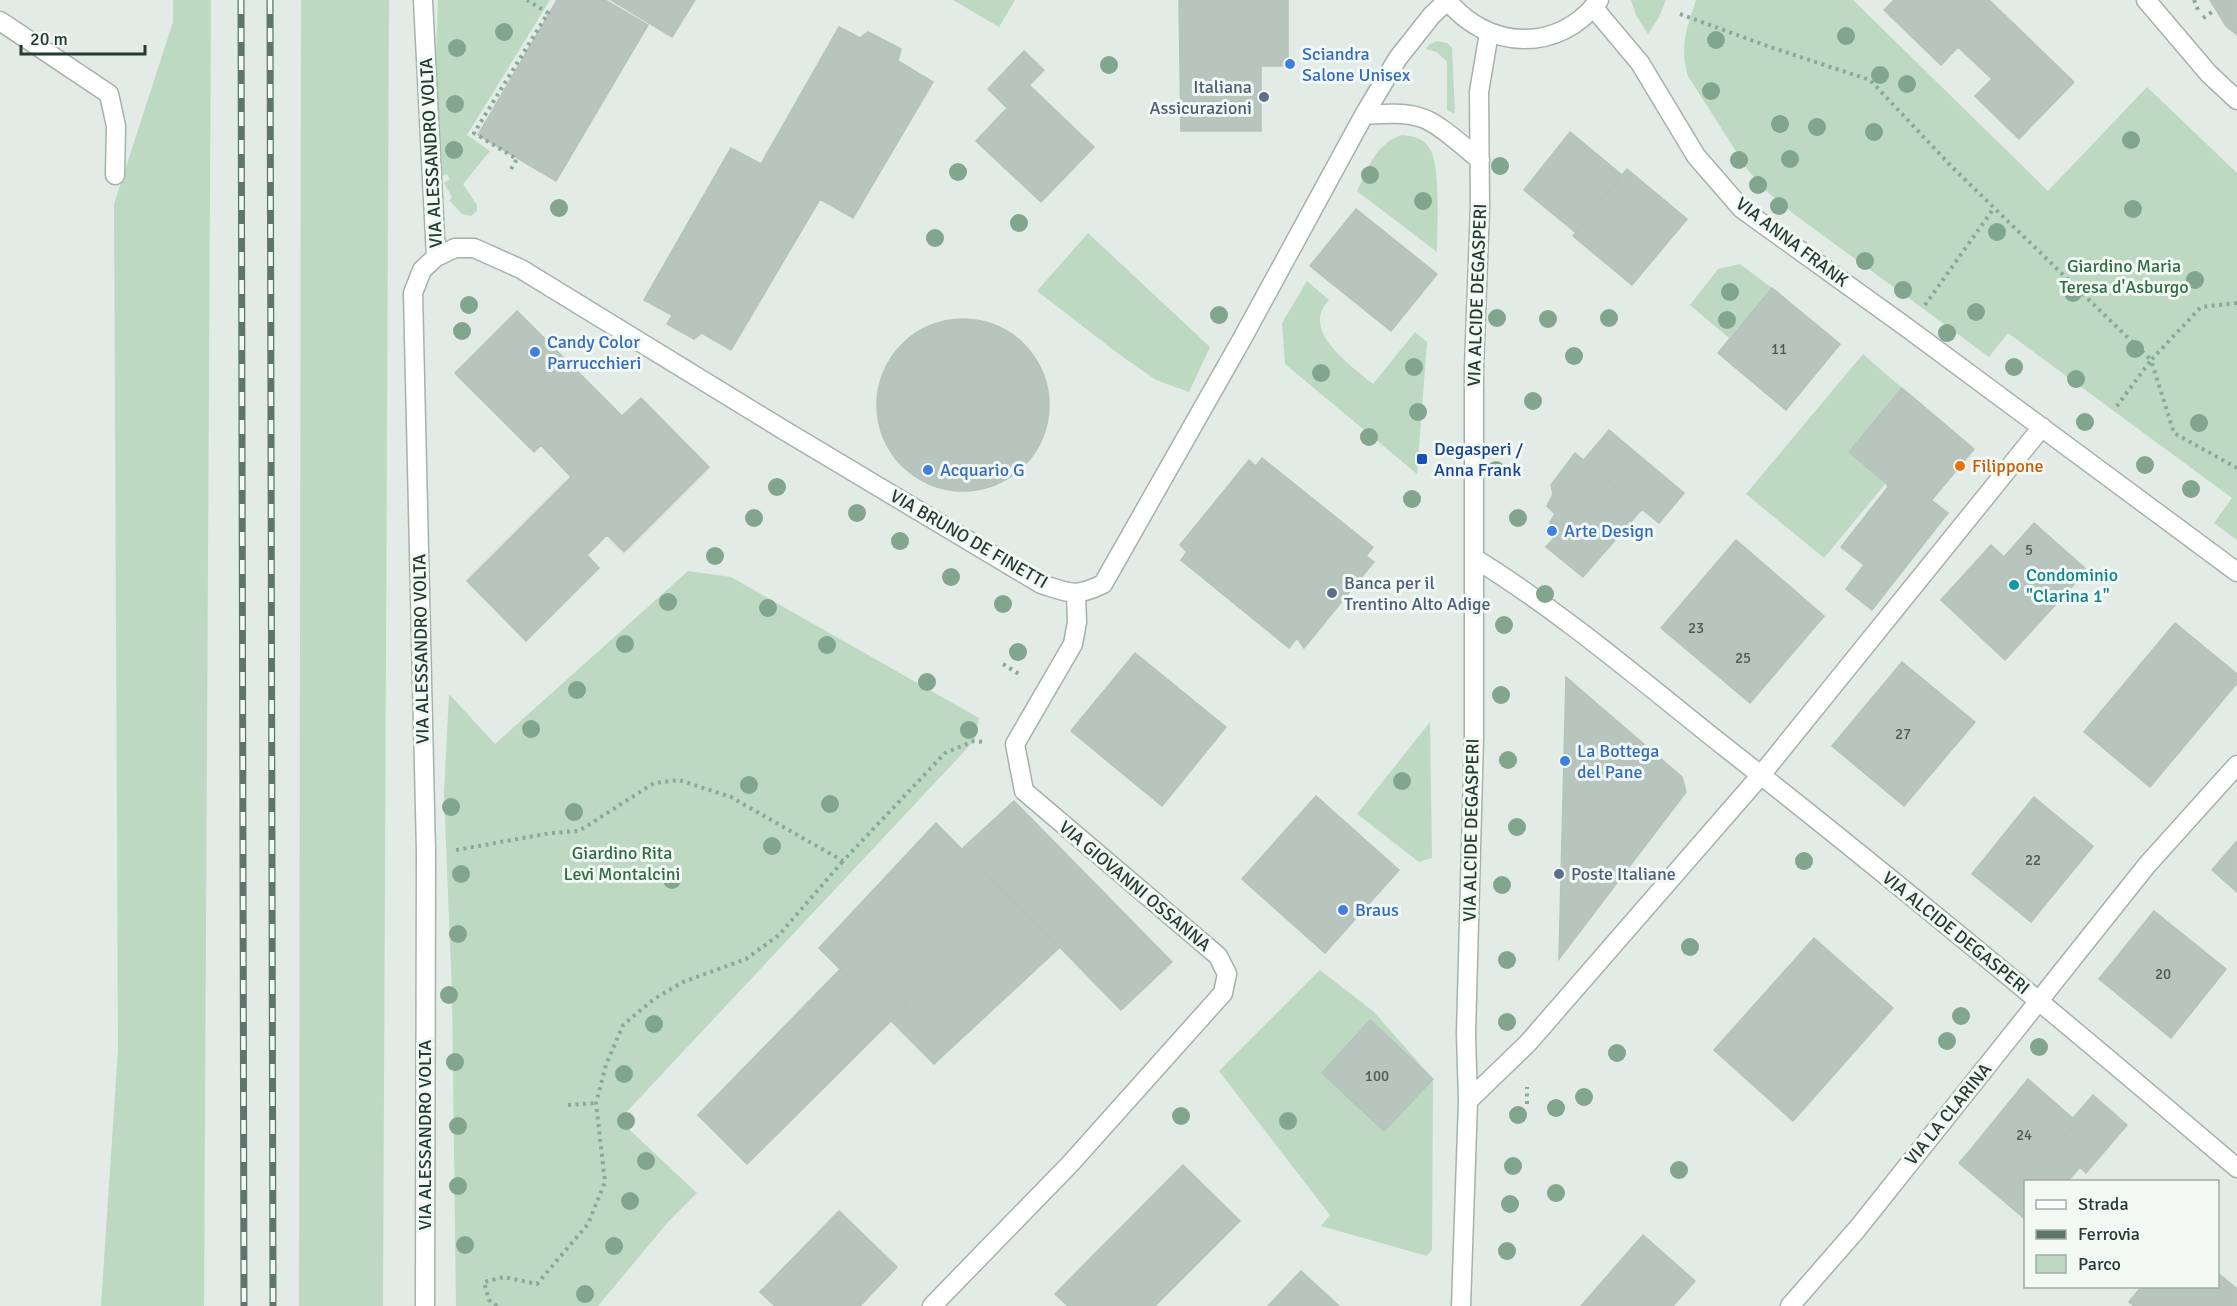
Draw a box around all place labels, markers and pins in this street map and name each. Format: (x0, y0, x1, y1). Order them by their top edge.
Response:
place label: Sciandra Salone Unisex (1302, 43, 1411, 86)
marker: Sciandra Salone Unisex (1283, 57, 1297, 71)
place label: Italiana Assicurazioni (1149, 76, 1252, 119)
marker: Italiana Assicurazioni (1257, 90, 1271, 104)
place label: Candy Color Parrucchieri (547, 331, 641, 374)
marker: Candy Color Parrucchieri (528, 345, 542, 359)
place label: Degasperi / Anna Frank (1434, 438, 1523, 481)
marker: Degasperi / Anna Frank (1415, 452, 1429, 466)
place label: Filippone (1972, 455, 2044, 477)
place label: Acquario G (940, 459, 1025, 481)
marker: Filippone (1953, 459, 1967, 473)
marker: Acquario G (921, 463, 935, 477)
place label: Arte Design (1564, 520, 1654, 542)
marker: Arte Design (1545, 524, 1559, 538)
place label: Condominio "Clarina 1" (2026, 564, 2118, 607)
place label: Banca per il Trentino Alto Adige (1344, 572, 1491, 615)
marker: Condominio "Clarina 1" (2007, 578, 2021, 592)
marker: Banca per il Trentino Alto Adige (1325, 586, 1339, 600)
place label: La Bottega del Pane (1577, 740, 1659, 783)
marker: La Bottega del Pane (1558, 754, 1572, 768)
place label: Poste Italiane (1571, 863, 1676, 885)
marker: Poste Italiane (1552, 867, 1566, 881)
place label: Braus (1355, 899, 1399, 921)
marker: Braus (1336, 903, 1350, 917)

